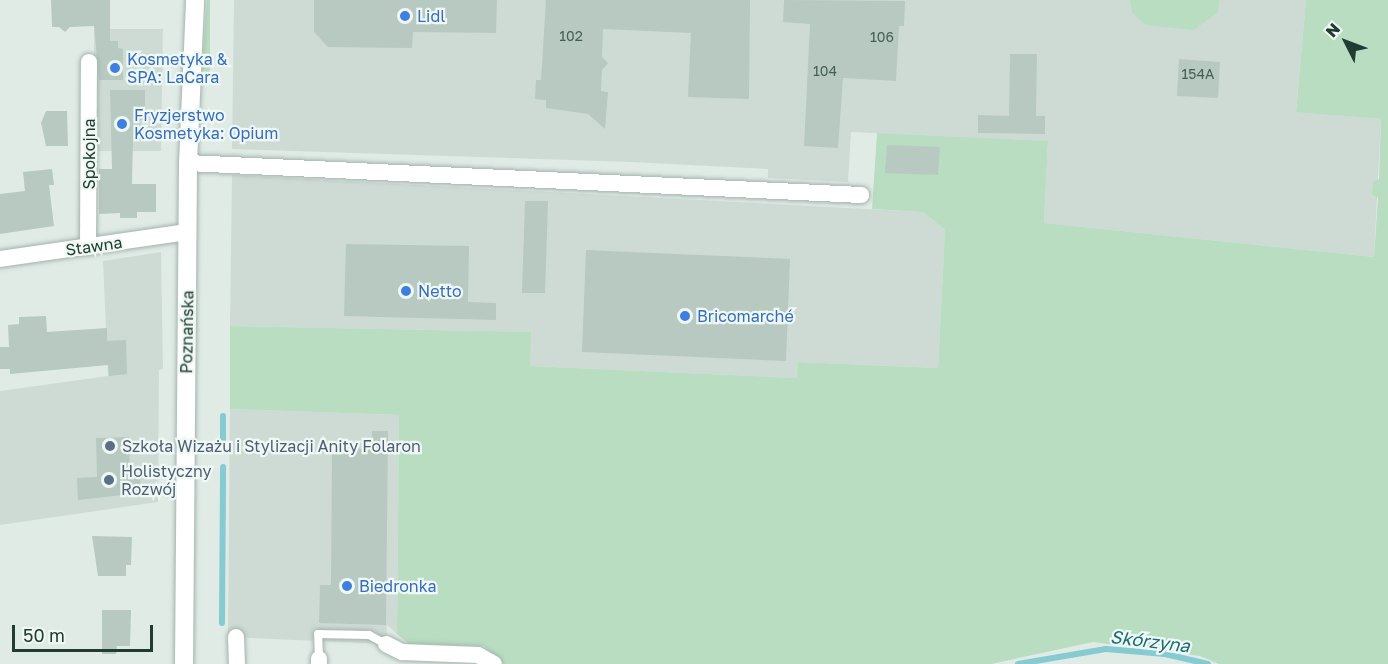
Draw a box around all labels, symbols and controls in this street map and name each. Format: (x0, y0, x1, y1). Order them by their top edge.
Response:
place label: Lidl (417, 6, 445, 26)
marker: Lidl (398, 9, 412, 23)
north arrow (1316, 12, 1376, 72)
text: N (1321, 19, 1344, 41)
house number: 102 (559, 28, 583, 44)
house number: 106 (870, 29, 894, 45)
place label: Kosmetyka & SPA: LaCara (127, 49, 228, 87)
marker: Kosmetyka & SPA: LaCara (108, 61, 122, 75)
house number: 104 (813, 63, 837, 79)
house number: 154A (1182, 66, 1214, 82)
place label: Fryzjerstwo Kosmetyka: Opium (134, 105, 278, 143)
marker: Fryzjerstwo Kosmetyka: Opium (115, 117, 129, 131)
street label: Spokojna (79, 118, 99, 190)
street label: Stawna (64, 233, 124, 259)
place label: Netto (418, 281, 462, 301)
marker: Netto (399, 284, 413, 298)
street label: Poznańska (177, 290, 197, 374)
place label: Bricomarché (697, 306, 794, 326)
marker: Bricomarché (678, 309, 692, 323)
place label: Szkoła Wizażu i Stylizacji Anity Folaron (122, 436, 421, 456)
marker: Szkoła Wizażu i Stylizacji Anity Folaron (103, 439, 117, 453)
place label: Holistyczny Rozwój (121, 461, 211, 499)
marker: Holistyczny Rozwój (102, 473, 116, 487)
place label: Biedronka (359, 576, 437, 596)
marker: Biedronka (340, 579, 354, 593)
scale bar (15, 613, 156, 651)
text: 50 m (23, 624, 65, 646)
water label: Skórzyna (1109, 625, 1191, 657)

